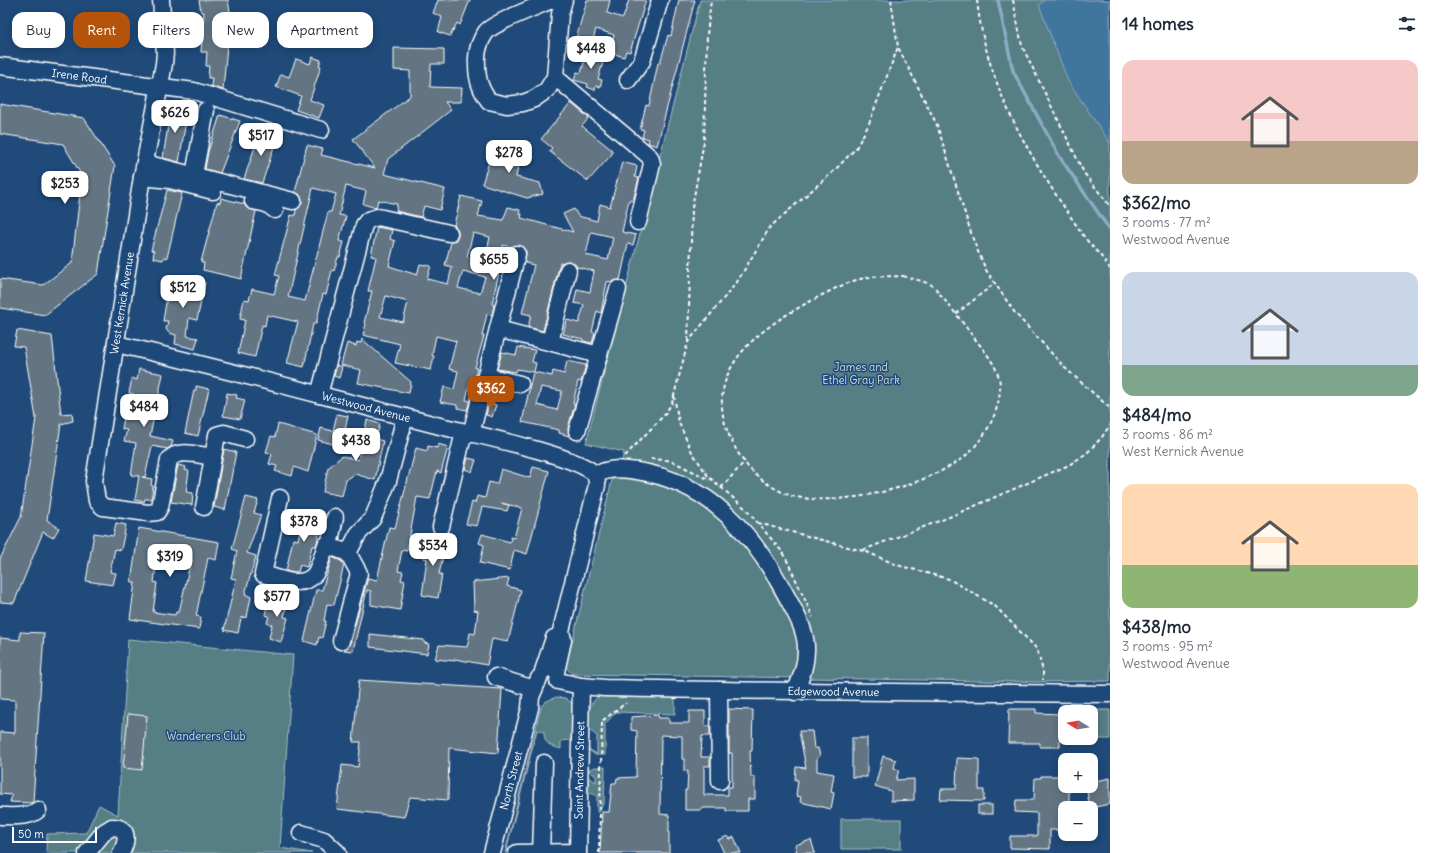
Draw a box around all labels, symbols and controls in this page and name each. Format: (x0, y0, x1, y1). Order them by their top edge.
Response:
chip: Buy (12, 12, 65, 48)
chip: Rent (73, 12, 130, 48)
chip: Filters (138, 12, 204, 48)
chip: New (212, 12, 269, 48)
chip: Apartment (277, 12, 373, 48)
text: 14 homes (1122, 13, 1194, 35)
icon: filters (1396, 13, 1418, 35)
pin: $448 (567, 36, 615, 70)
text: $448 (576, 40, 606, 57)
street label: Irene Road (51, 66, 108, 87)
icon: home (1234, 86, 1306, 158)
pin: $626 (151, 100, 199, 134)
text: $626 (160, 104, 190, 121)
pin: $517 (237, 123, 285, 157)
text: $517 (248, 127, 274, 144)
pin: $278 (485, 140, 533, 174)
text: $278 (495, 144, 523, 161)
pin: $253 (41, 171, 89, 205)
text: $253 (50, 175, 80, 192)
text: $362/mo (1122, 192, 1191, 214)
text: 3 rooms · 77 m² (1122, 214, 1211, 231)
text: Westwood Avenue (1122, 231, 1230, 248)
pin: $655 (470, 247, 518, 281)
street label: West Kernick Avenue (107, 251, 137, 355)
text: $655 (479, 251, 509, 268)
pin: $512 (159, 275, 207, 309)
text: $512 (170, 279, 196, 296)
icon: home (1234, 298, 1306, 370)
park label: James and Ethel Gray Park (822, 360, 900, 387)
pin: $362 (467, 376, 515, 410)
text: $362 (476, 380, 506, 397)
street label: Westwood Avenue (320, 389, 412, 425)
pin: $484 (120, 394, 168, 428)
text: $484 (129, 398, 159, 415)
text: $484/mo (1122, 404, 1191, 426)
text: 3 rooms · 86 m² (1122, 426, 1213, 443)
pin: $438 (332, 428, 380, 462)
text: $438 (341, 432, 371, 449)
text: West Kernick Avenue (1122, 443, 1244, 460)
pin: $378 (280, 509, 328, 543)
icon: home (1234, 510, 1306, 582)
text: $378 (290, 513, 318, 530)
pin: $534 (409, 533, 457, 567)
text: $534 (418, 537, 448, 554)
pin: $319 (146, 544, 194, 578)
text: $319 (156, 548, 184, 565)
pin: $577 (253, 584, 301, 618)
text: $577 (263, 588, 291, 605)
text: $438/mo (1122, 616, 1191, 638)
text: 3 rooms · 95 m² (1122, 638, 1213, 655)
text: Westwood Avenue (1122, 655, 1230, 672)
street label: Edgewood Avenue (787, 684, 879, 699)
north arrow (1058, 705, 1098, 745)
map controls (1058, 705, 1098, 841)
street label: Saint Andrew Street (572, 721, 587, 819)
park label: Wanderers Club (166, 729, 246, 743)
street label: North Street (497, 749, 526, 811)
button: + (1058, 753, 1098, 793)
button: − (1058, 801, 1098, 841)
scale bar (12, 825, 97, 844)
text: 50 m (18, 827, 44, 841)

